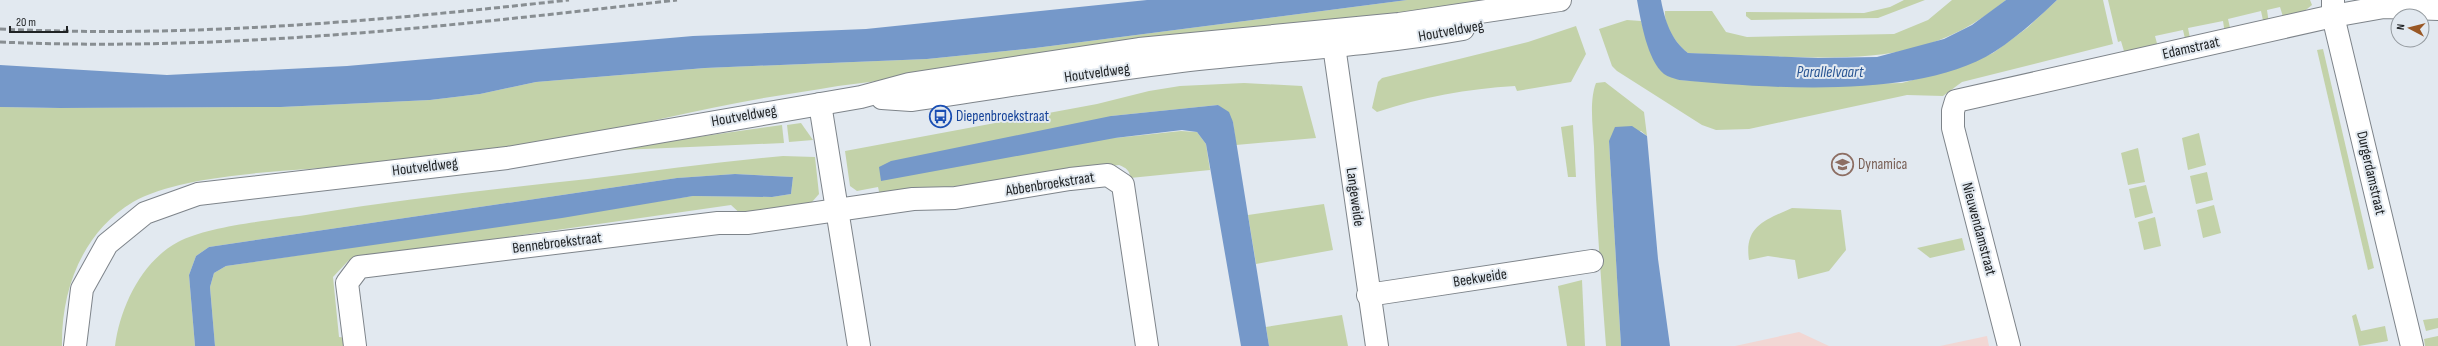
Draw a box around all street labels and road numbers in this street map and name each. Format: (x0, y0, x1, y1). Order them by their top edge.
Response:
street label: Houtveldweg (1417, 16, 1485, 46)
street label: Edamstraat (2161, 32, 2222, 64)
street label: Houtveldweg (1063, 59, 1131, 87)
street label: Houtveldweg (710, 101, 778, 131)
street label: Durgerdamstraat (2352, 129, 2390, 217)
street label: Houtveldweg (391, 154, 459, 180)
street label: Langeweide (1341, 166, 1369, 228)
street label: Abbenbroekstraat (1003, 168, 1096, 201)
street label: Nieuwendamstraat (1957, 180, 2001, 278)
street label: Bennebroekstraat (511, 228, 603, 258)
street label: Beekweide (1452, 264, 1508, 292)

